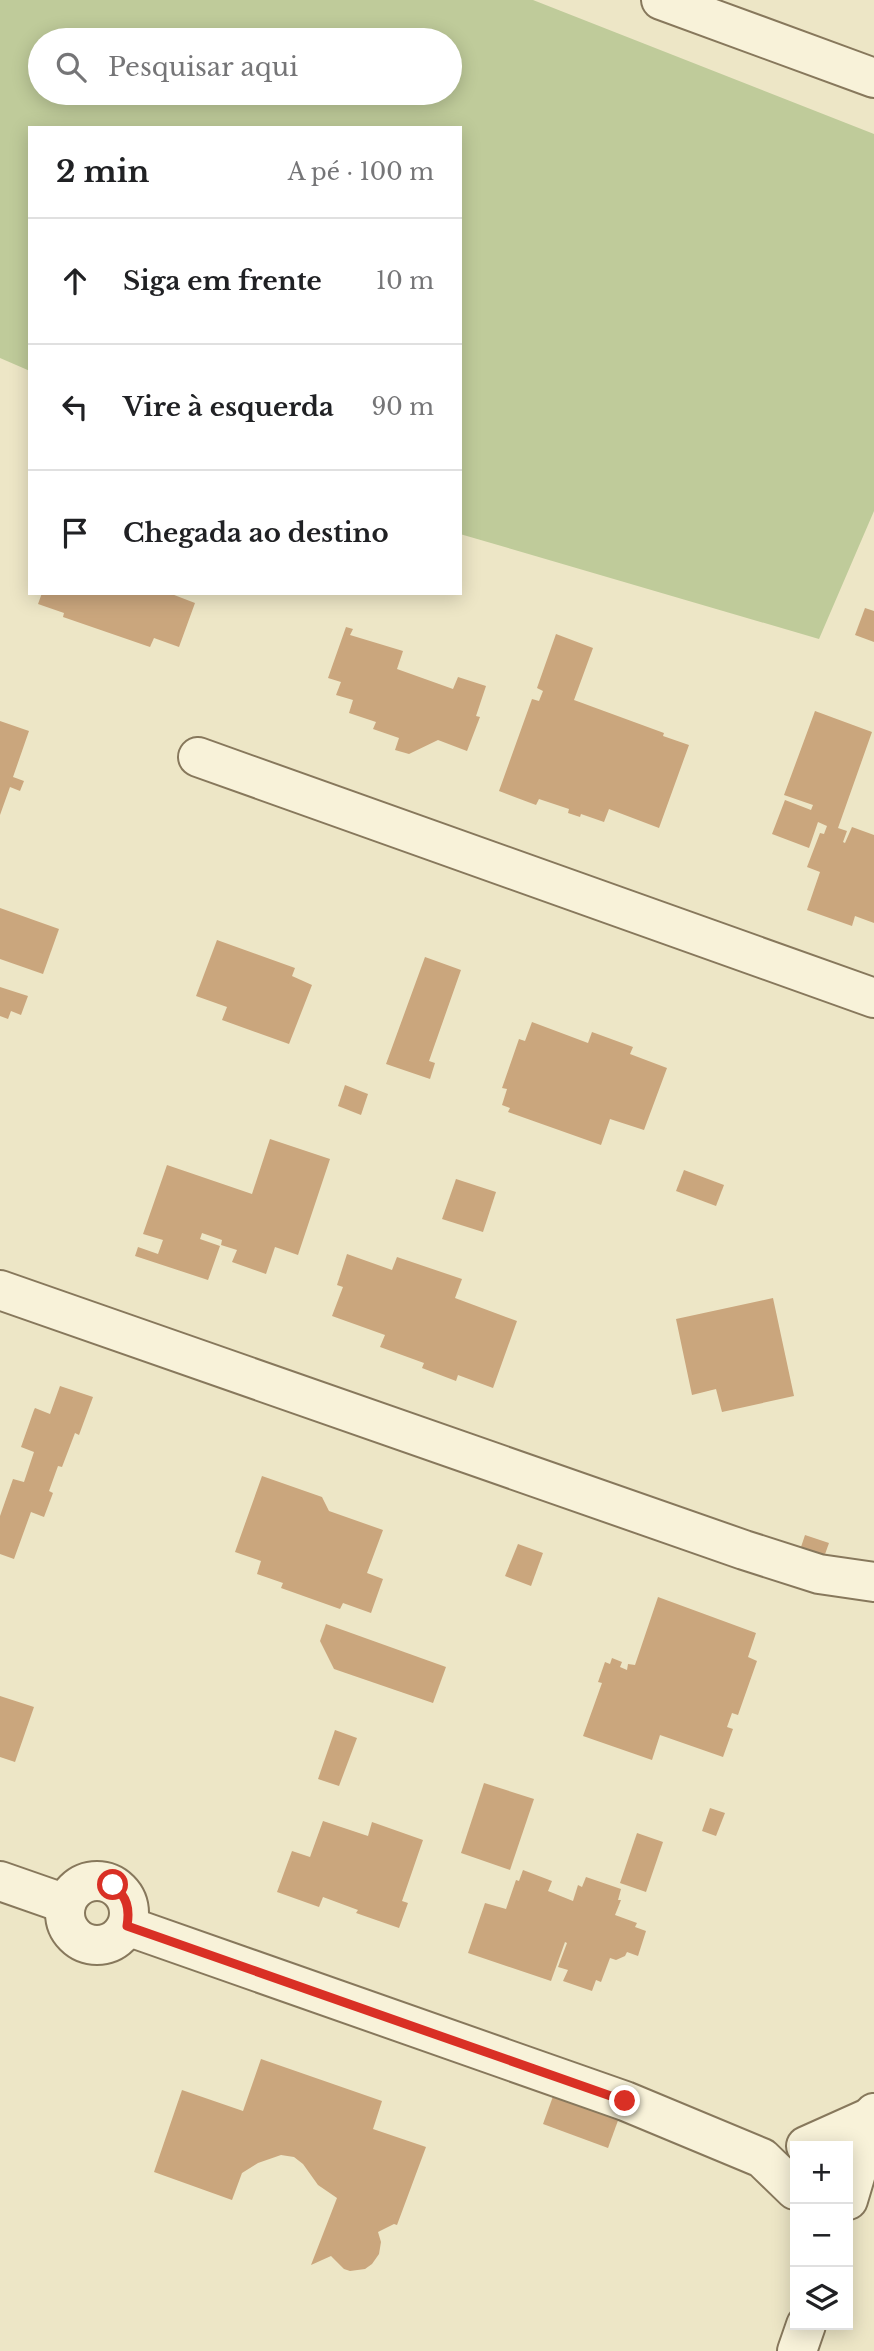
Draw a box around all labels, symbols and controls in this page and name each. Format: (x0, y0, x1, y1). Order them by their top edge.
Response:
search box (28, 28, 462, 105)
icon: search (52, 48, 90, 86)
text: Pesquisar aqui (108, 51, 298, 83)
text: 2 min (56, 153, 149, 190)
text: A pé · 100 m (288, 158, 434, 186)
icon: ahead (56, 262, 94, 300)
text: Siga em frente (123, 265, 322, 297)
text: 10 m (376, 267, 434, 295)
icon: left (56, 388, 94, 426)
text: Vire à esquerda (123, 391, 334, 423)
text: 90 m (372, 393, 434, 421)
icon: arrive (56, 514, 94, 552)
text: Chegada ao destino (123, 517, 389, 549)
route start (97, 1869, 128, 1900)
route end (609, 2085, 640, 2116)
map controls (790, 2141, 853, 2330)
button: + (790, 2141, 853, 2204)
button: − (790, 2204, 853, 2267)
button: layers (790, 2267, 853, 2330)

